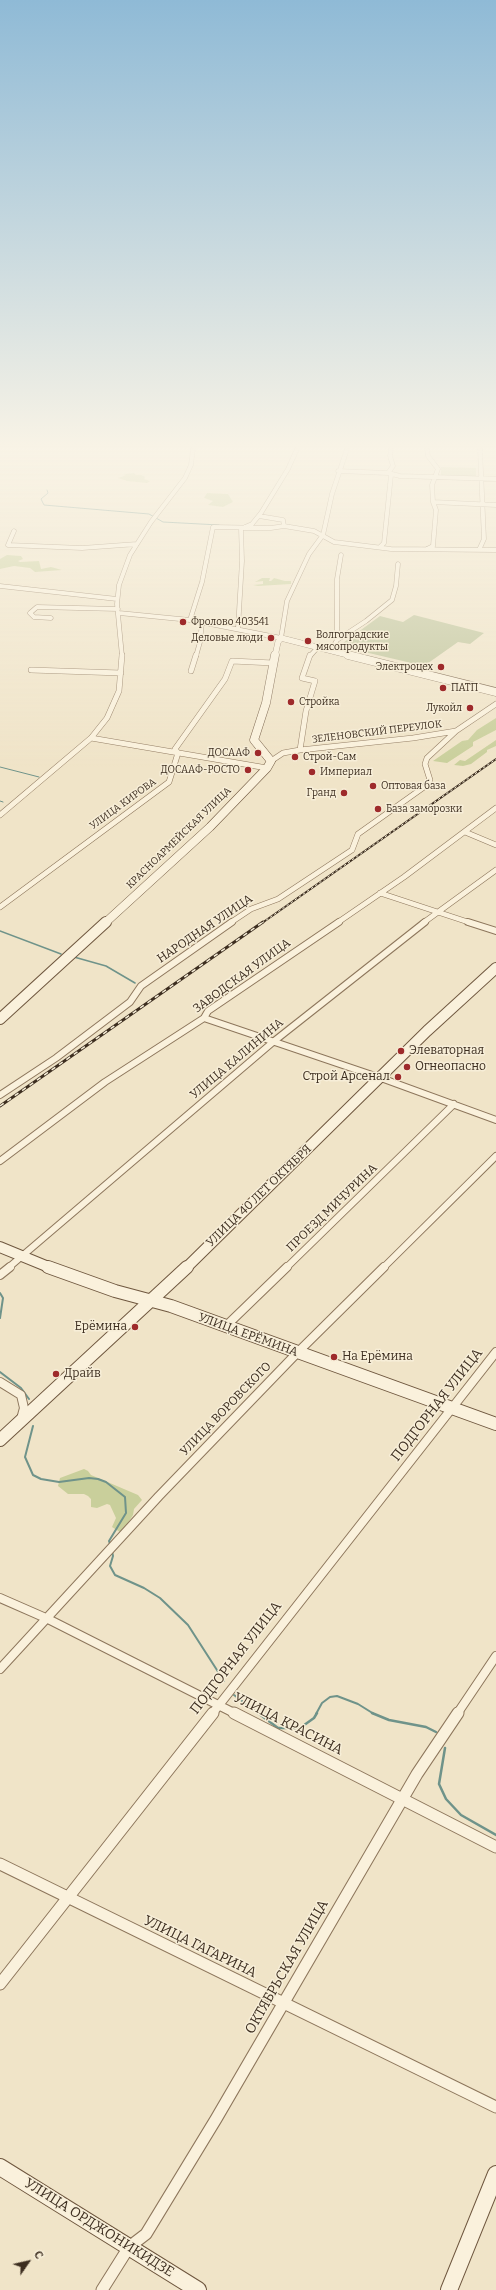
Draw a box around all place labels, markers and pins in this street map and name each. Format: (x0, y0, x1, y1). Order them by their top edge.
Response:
place label: Фролово 403541 (191, 616, 269, 628)
marker: Фролово 403541 (178, 617, 188, 627)
place label: Волгоградские мясопродукты (316, 629, 389, 652)
place label: Деловые люди (192, 632, 263, 644)
marker: Деловые люди (266, 633, 276, 643)
marker: Волгоградские мясопродукты (303, 636, 313, 646)
place label: Электроцех (376, 661, 433, 673)
marker: Электроцех (436, 662, 446, 672)
place label: ПАТП (451, 682, 478, 694)
marker: ПАТП (438, 683, 448, 693)
place label: Стройка (299, 696, 340, 708)
marker: Стройка (286, 697, 296, 707)
place label: Лукойл (426, 702, 462, 714)
marker: Лукойл (465, 703, 475, 713)
place label: ДОСААФ (208, 747, 250, 759)
marker: ДОСААФ (253, 748, 263, 758)
place label: Строй-Сам (303, 751, 356, 763)
marker: Строй-Сам (290, 752, 300, 762)
place label: ДОСААФ-РОСТО (161, 764, 240, 776)
marker: ДОСААФ-РОСТО (243, 765, 253, 775)
place label: Империал (320, 766, 372, 778)
marker: Империал (307, 767, 317, 777)
place label: Оптовая база (381, 780, 446, 792)
marker: Оптовая база (368, 781, 378, 791)
place label: Гранд (307, 787, 336, 799)
marker: Гранд (339, 788, 349, 798)
place label: База заморозки (386, 803, 462, 815)
marker: База заморозки (373, 804, 383, 814)
place label: Элеваторная (409, 1044, 484, 1058)
marker: Элеваторная (396, 1046, 406, 1056)
place label: Огнеопасно (415, 1060, 486, 1074)
marker: Огнеопасно (402, 1062, 412, 1072)
place label: Строй Арсенал (302, 1070, 390, 1084)
marker: Строй Арсенал (393, 1072, 403, 1082)
place label: Ерёмина (74, 1320, 127, 1334)
marker: Ерёмина (130, 1322, 140, 1332)
place label: На Ерёмина (342, 1350, 413, 1364)
marker: На Ерёмина (329, 1352, 339, 1362)
place label: Драйв (64, 1367, 101, 1381)
marker: Драйв (51, 1369, 61, 1379)

